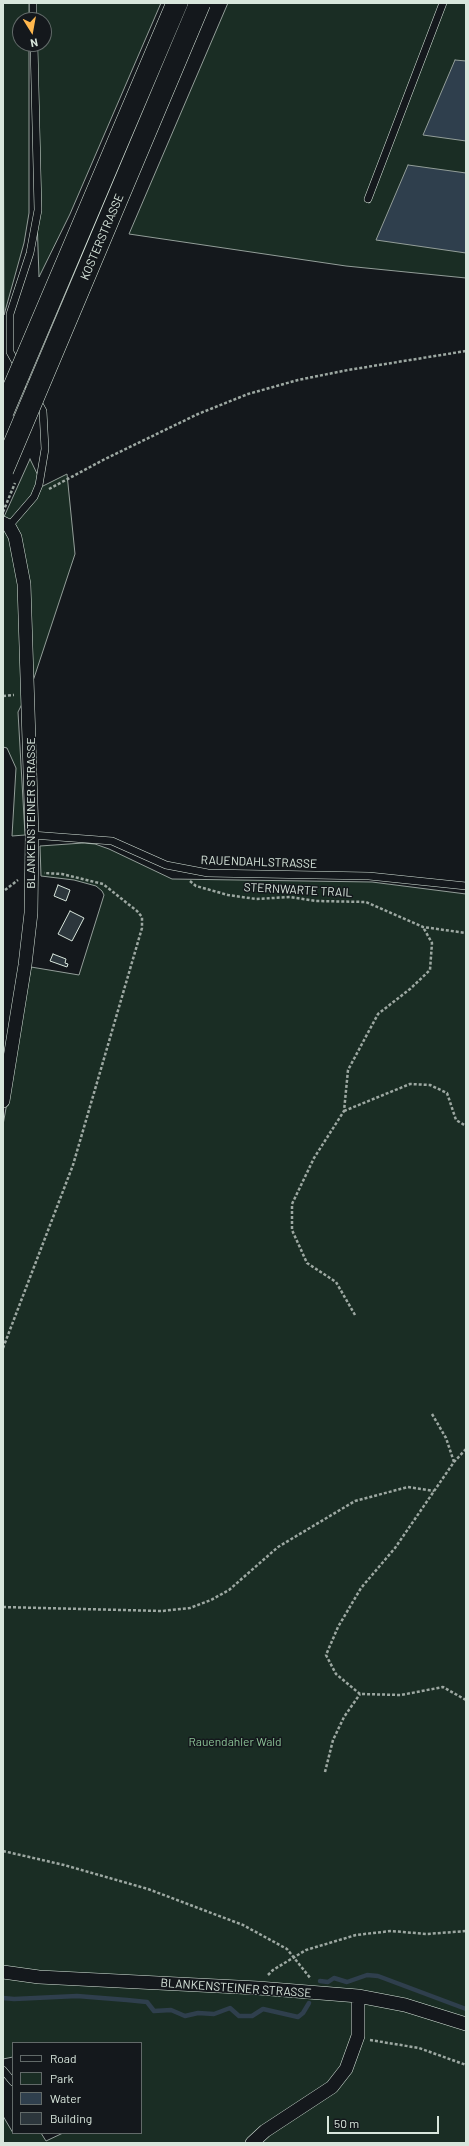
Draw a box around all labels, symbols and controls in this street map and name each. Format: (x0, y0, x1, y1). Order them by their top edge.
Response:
north arrow (12, 12, 52, 52)
text: N (29, 36, 39, 50)
street label: KOSTERSTRASSE (77, 192, 127, 282)
street label: BLANKENSTEINER STRASSE (24, 737, 38, 889)
street label: RAUENDAHLSTRASSE (201, 853, 317, 871)
street label: STERNWARTE TRAIL (243, 880, 353, 900)
park label: Rauendahler Wald (188, 1735, 282, 1749)
street label: BLANKENSTEINER STRASSE (160, 1976, 312, 2000)
legend (12, 2042, 142, 2134)
text: Road (50, 2051, 77, 2065)
text: Park (50, 2071, 74, 2085)
text: Water (50, 2091, 81, 2105)
scale bar (329, 2108, 441, 2134)
text: Building (50, 2111, 92, 2125)
text: 50 m (334, 2116, 359, 2130)

